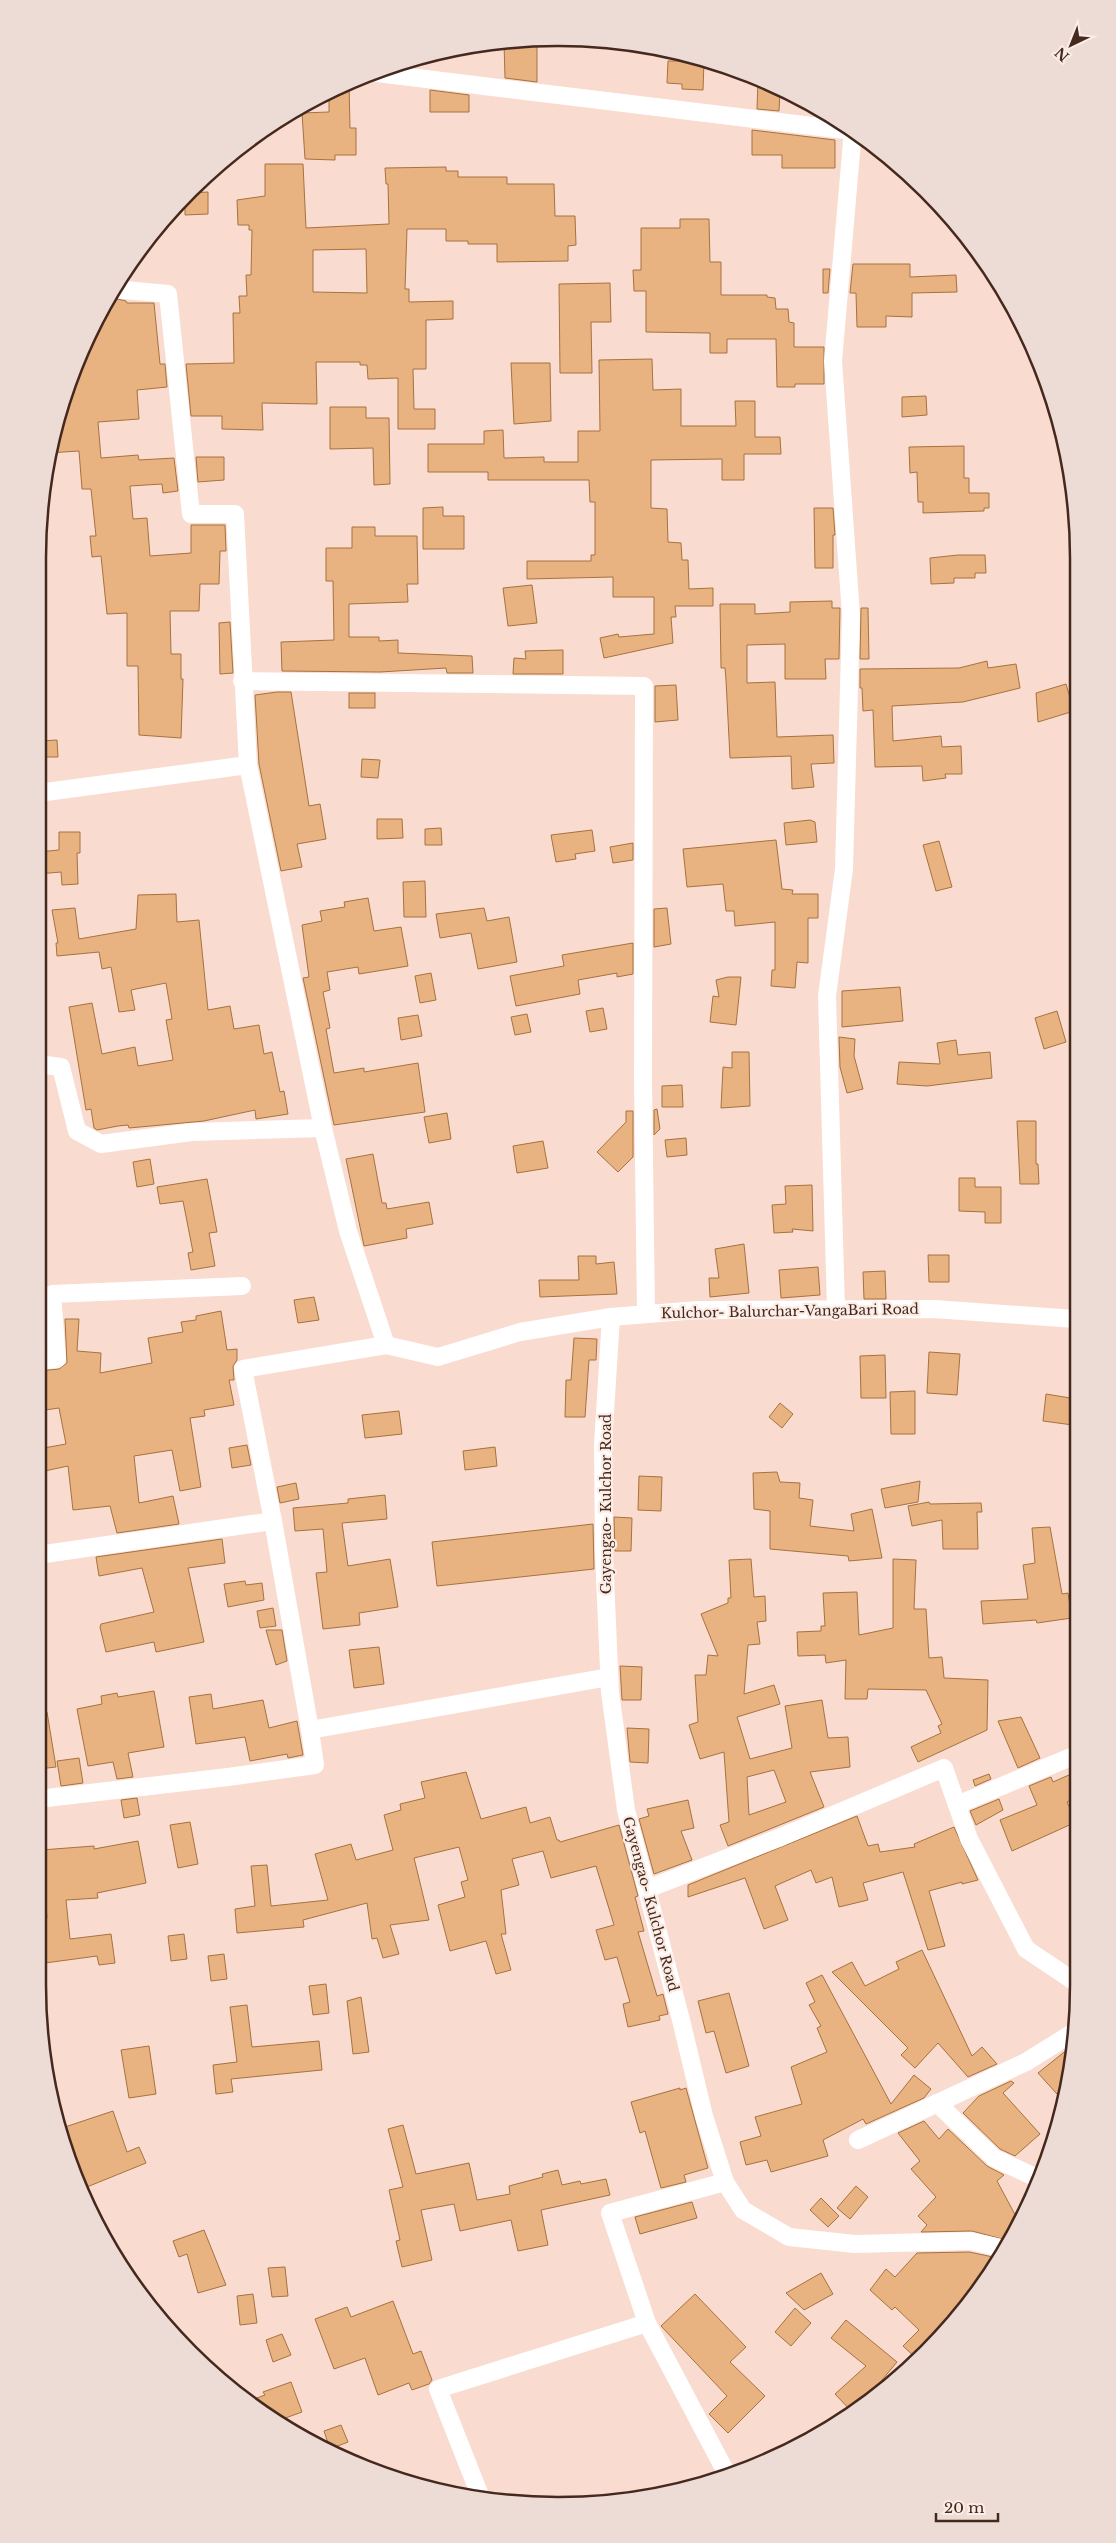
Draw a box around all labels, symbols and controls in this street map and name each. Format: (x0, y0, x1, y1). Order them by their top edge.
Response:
north arrow (1046, 20, 1096, 70)
text: N (1051, 43, 1073, 66)
street label: Kulchor- Balurchar-VangaBari Road (661, 1300, 920, 1322)
street label: Gayengao- Kulchor Road (597, 1413, 615, 1594)
street label: Gayengao- Kulchor Road (619, 1815, 683, 1994)
scale bar (936, 2490, 998, 2522)
text: 20 m (944, 2498, 984, 2517)

